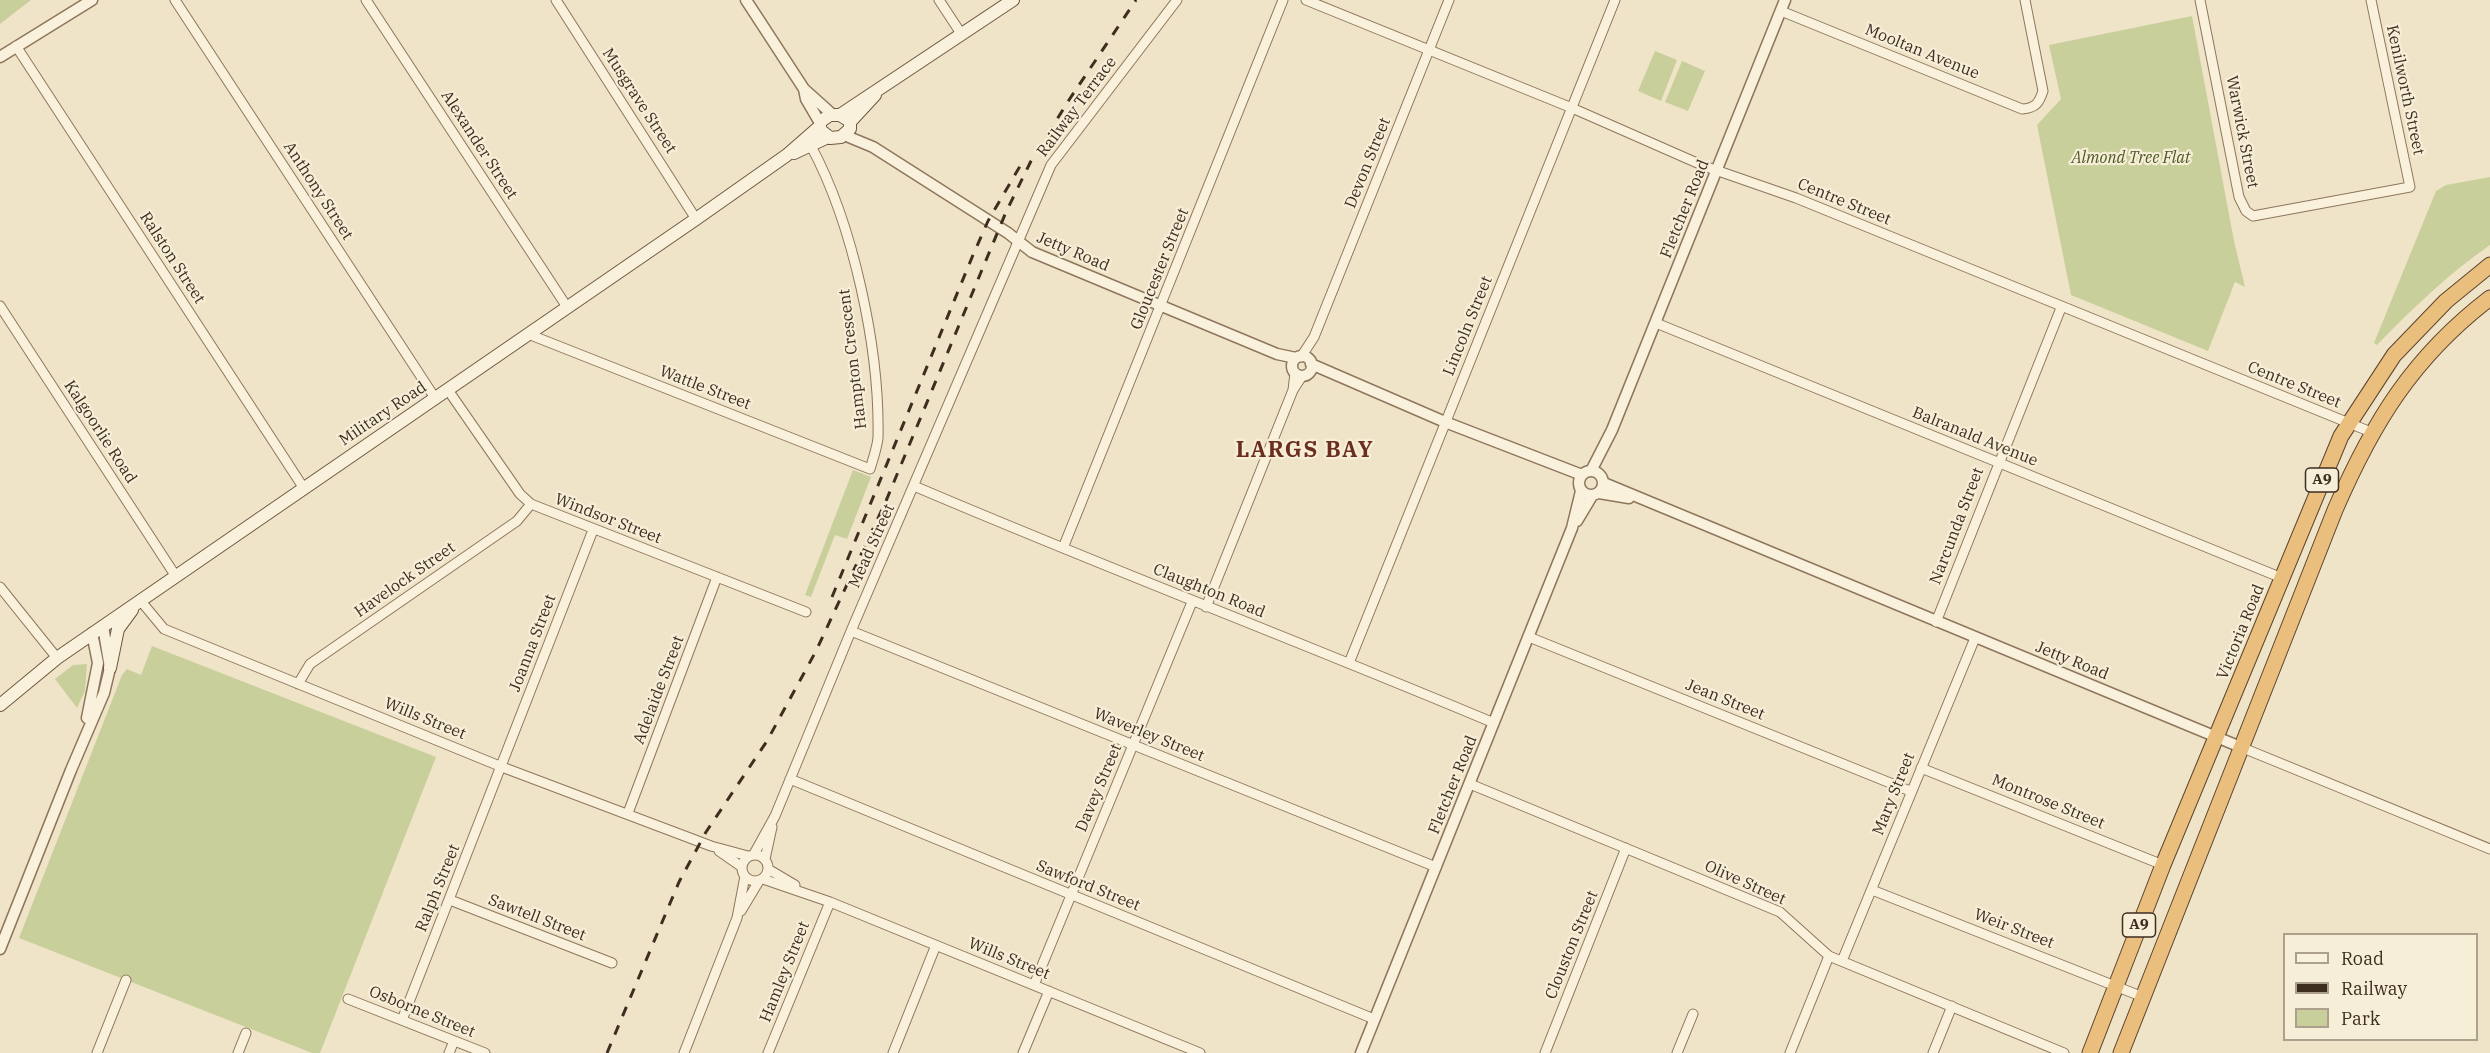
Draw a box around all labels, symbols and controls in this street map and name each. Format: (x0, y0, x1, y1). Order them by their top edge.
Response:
street label: Mooltan Avenue (1862, 20, 1982, 84)
street label: Kenilworth Street (2382, 23, 2428, 157)
street label: Musgrave Street (598, 45, 680, 157)
street label: Railway Terrace (1033, 53, 1121, 161)
street label: Warwick Street (2222, 74, 2262, 190)
street label: Alexander Street (437, 87, 521, 203)
street label: Devon Street (1341, 115, 1395, 211)
street label: Anthony Street (279, 138, 357, 244)
park label: Almond Tree Flat (2072, 148, 2190, 168)
street label: Fletcher Road (1656, 157, 1714, 261)
street label: Centre Street (1795, 175, 1893, 229)
street label: Gloucester Street (1127, 205, 1193, 333)
street label: Ralston Street (135, 209, 209, 307)
street label: Jetty Road (1034, 228, 1112, 276)
street label: Lincoln Street (1439, 273, 1497, 379)
street label: Hampton Crescent (835, 288, 871, 430)
street label: Centre Street (2245, 358, 2343, 412)
street label: Wattle Street (657, 362, 753, 414)
street label: Kalgoorlie Road (60, 377, 140, 487)
street label: Military Road (336, 378, 430, 450)
street label: Balranald Avenue (1910, 403, 2040, 471)
district label: LARGS BAY (1236, 438, 1374, 464)
street label: Narcunda Street (1926, 465, 1988, 587)
road number: A9 (2306, 468, 2338, 492)
street label: Windsor Street (552, 490, 664, 548)
street label: Mead Street (845, 501, 899, 591)
street label: Havelock Street (351, 538, 459, 622)
street label: Claughton Road (1150, 560, 1268, 622)
street label: Victoria Road (2213, 582, 2269, 682)
street label: Joanna Street (506, 592, 560, 694)
street label: Adelaide Street (629, 633, 689, 747)
street label: Jetty Road (2033, 638, 2111, 684)
street label: Jean Street (1683, 675, 1767, 725)
street label: Wills Street (381, 694, 469, 744)
street label: Waverley Street (1091, 704, 1207, 766)
street label: Fletcher Road (1424, 733, 1482, 837)
street label: Davey Street (1072, 741, 1126, 835)
street label: Mary Street (1869, 750, 1919, 838)
street label: Montrose Street (1989, 771, 2107, 833)
street label: Ralph Street (412, 841, 464, 935)
street label: Sawford Street (1033, 856, 1143, 916)
street label: Olive Street (1701, 857, 1789, 909)
street label: Clouston Street (1541, 888, 1603, 1002)
street label: Sawtell Street (486, 891, 588, 945)
street label: Weir Street (1971, 905, 2057, 953)
road number: A9 (2122, 913, 2156, 937)
street label: Hamley Street (756, 919, 814, 1025)
legend (2283, 933, 2478, 1041)
street label: Wills Street (965, 934, 1053, 984)
text: Road (2341, 947, 2384, 970)
text: Railway (2341, 977, 2407, 1000)
street label: Osborne Street (366, 982, 478, 1042)
text: Park (2341, 1007, 2380, 1030)

